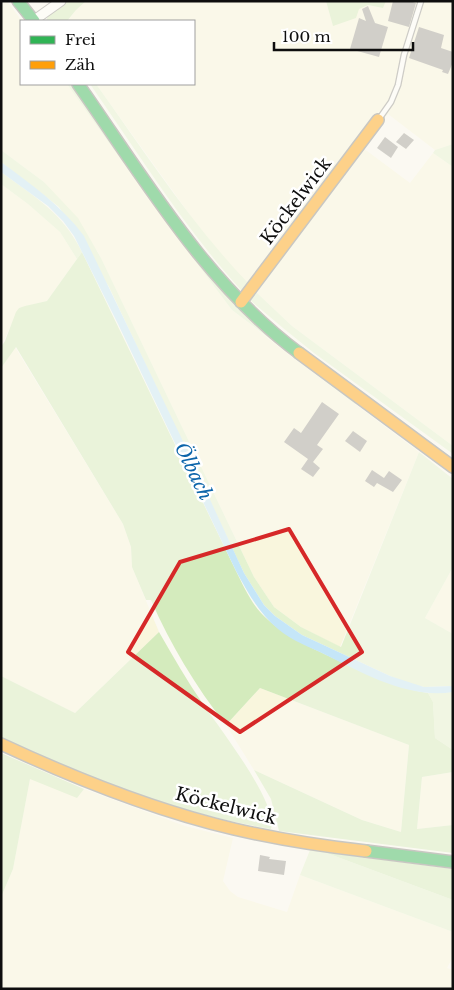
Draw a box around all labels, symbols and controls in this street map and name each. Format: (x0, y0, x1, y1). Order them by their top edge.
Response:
legend (20, 20, 195, 85)
scale bar (274, 20, 413, 52)
text: 100 m (282, 27, 331, 46)
text: Frei (65, 30, 96, 49)
text: Zäh (65, 55, 95, 74)
street label: Köckelwick (256, 153, 336, 249)
water label: Ölbach (170, 439, 217, 504)
street label: Köckelwick (173, 783, 279, 829)

